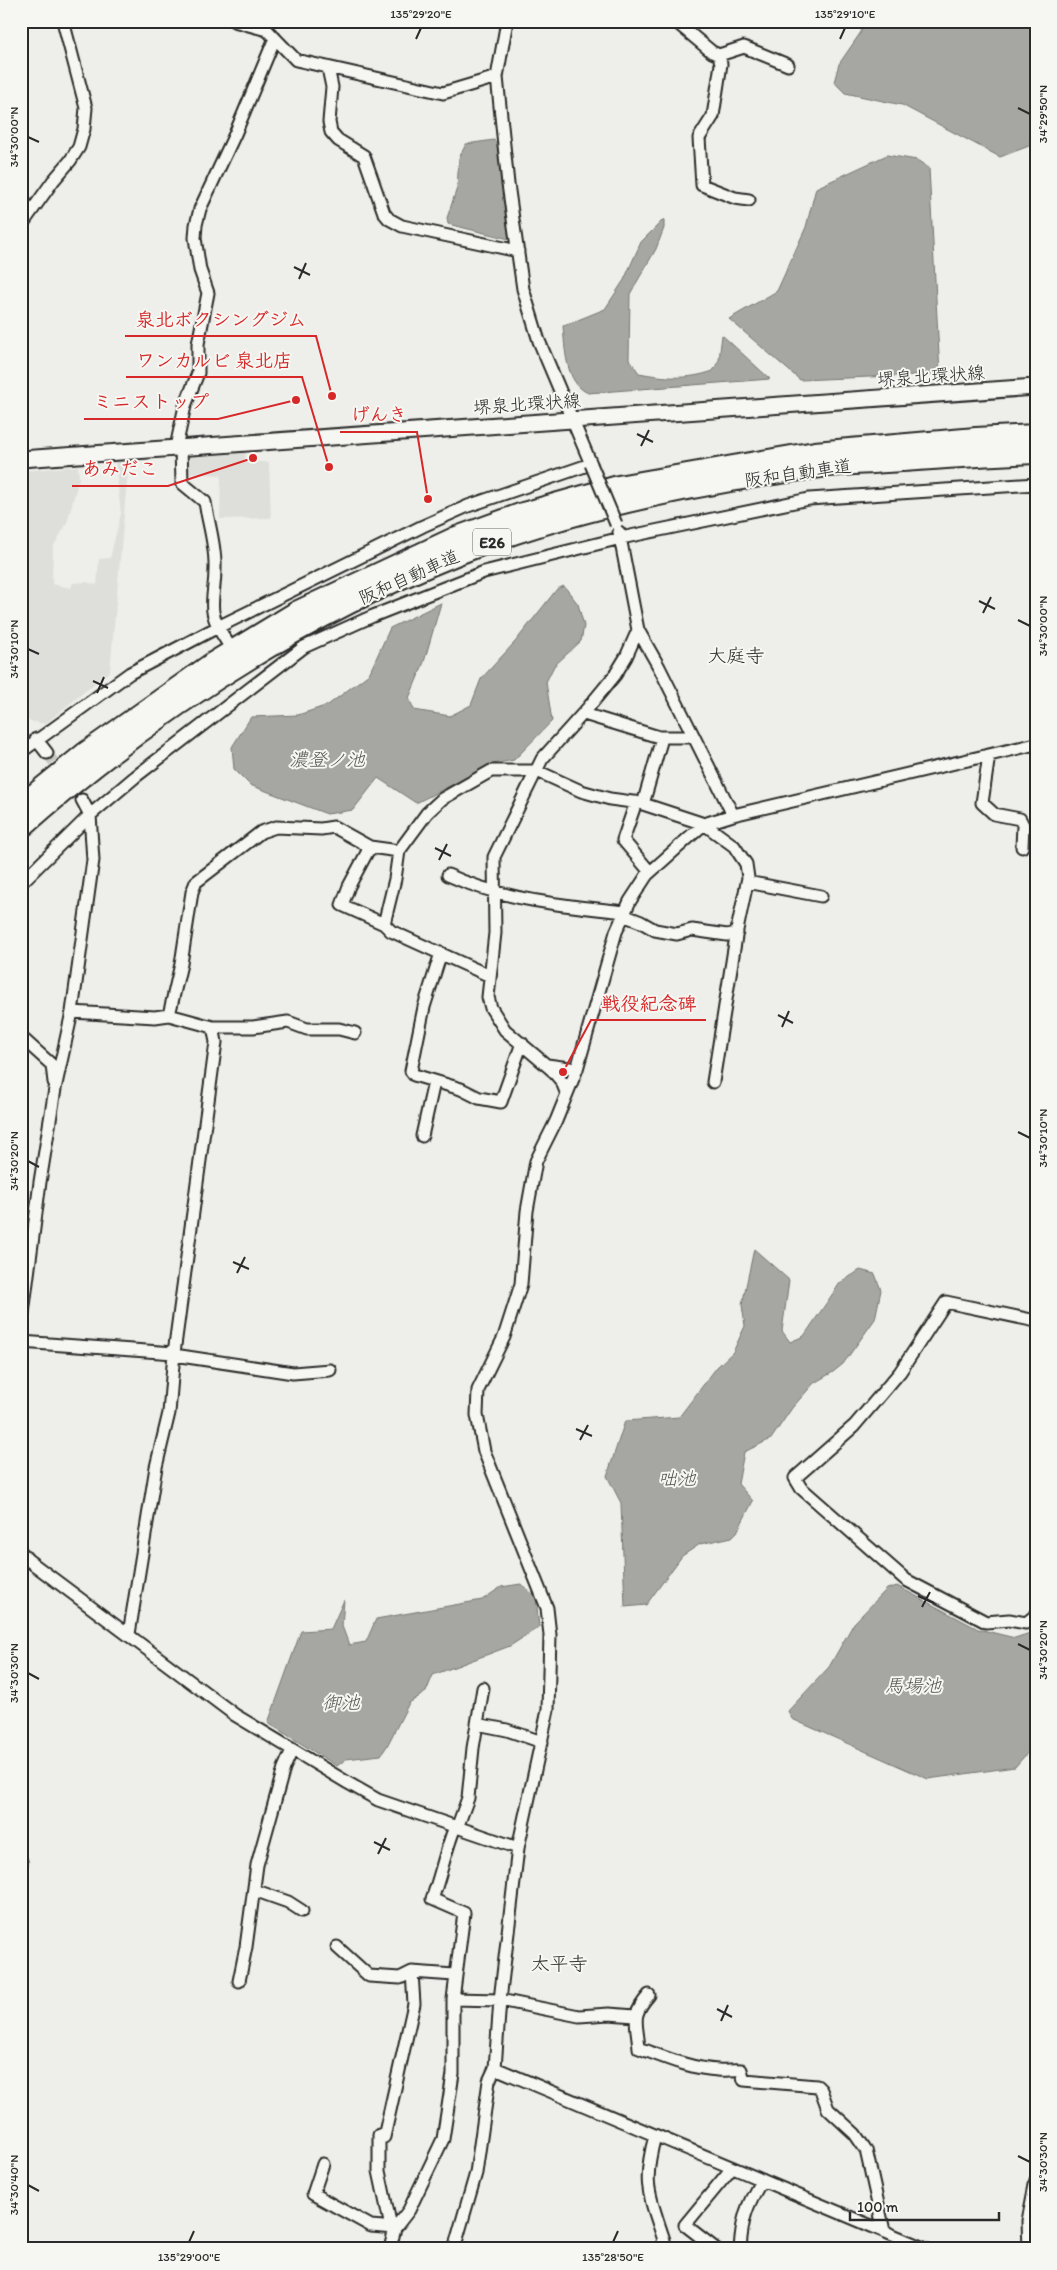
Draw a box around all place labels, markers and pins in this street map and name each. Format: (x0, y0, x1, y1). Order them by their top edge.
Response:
callout: 泉北ボクシングジム (125, 302, 316, 336)
callout: ワンカルビ 泉北店 (126, 343, 302, 377)
callout: ミニストップ (84, 385, 218, 419)
callout: げんき (340, 398, 417, 432)
callout: あみだこ (72, 452, 168, 486)
callout: 戦役紀念碑 (591, 986, 706, 1020)

